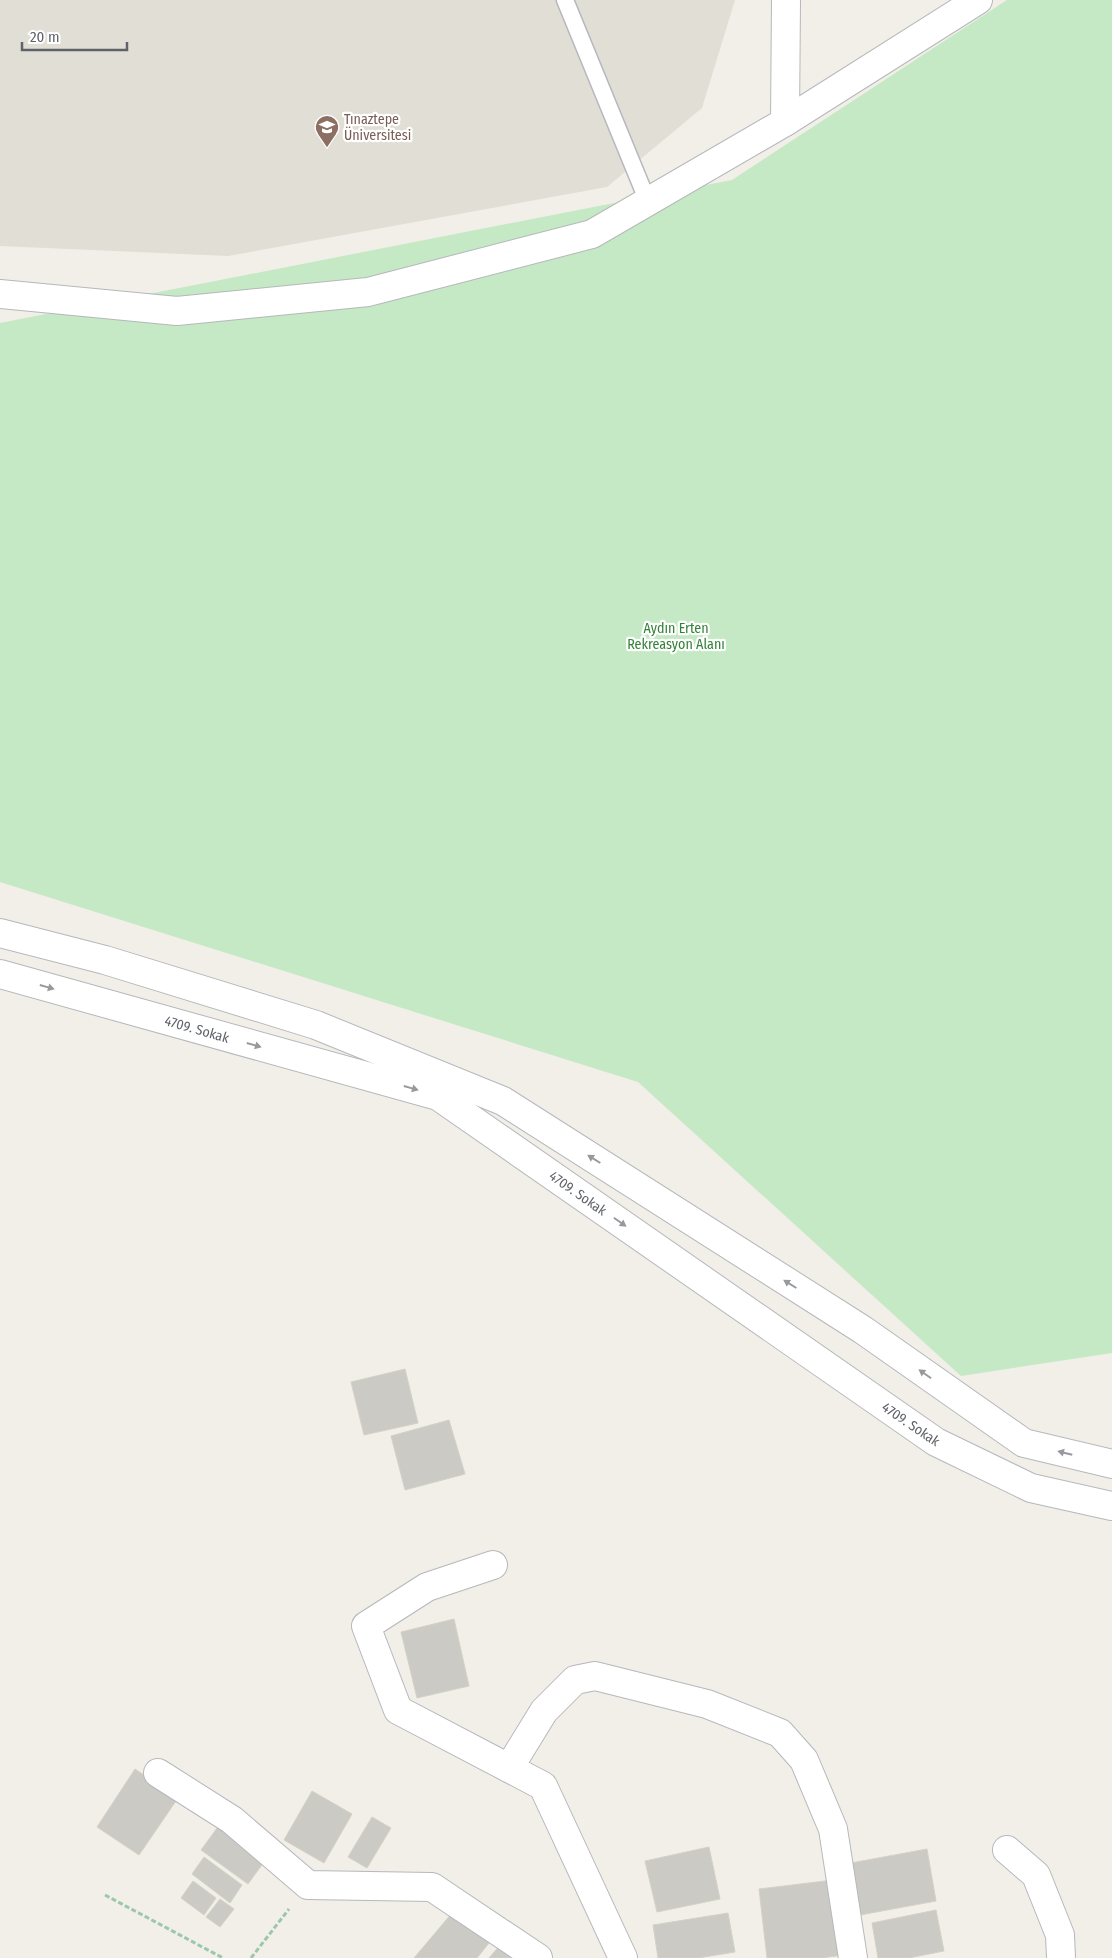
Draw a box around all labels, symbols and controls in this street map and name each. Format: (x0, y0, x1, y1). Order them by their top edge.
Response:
scale bar (22, 20, 128, 52)
text: 20 m (30, 28, 60, 46)
place label: Tınaztepe Üniversitesi (344, 111, 411, 144)
school or university icon: Tınaztepe Üniversitesi (314, 114, 340, 148)
park label: Aydın Erten Rekreasyon Alanı (627, 620, 725, 653)
one-way arrow (39, 983, 55, 991)
street label: 4709. Sokak (163, 1012, 232, 1047)
one-way arrow (247, 1041, 262, 1049)
one-way arrow (403, 1085, 418, 1093)
one-way arrow (587, 1154, 600, 1164)
street label: 4709. Sokak (546, 1167, 610, 1220)
one-way arrow (613, 1217, 627, 1227)
one-way arrow (783, 1279, 796, 1288)
one-way arrow (918, 1369, 932, 1379)
street label: 4709. Sokak (878, 1399, 943, 1450)
one-way arrow (1057, 1449, 1072, 1457)

